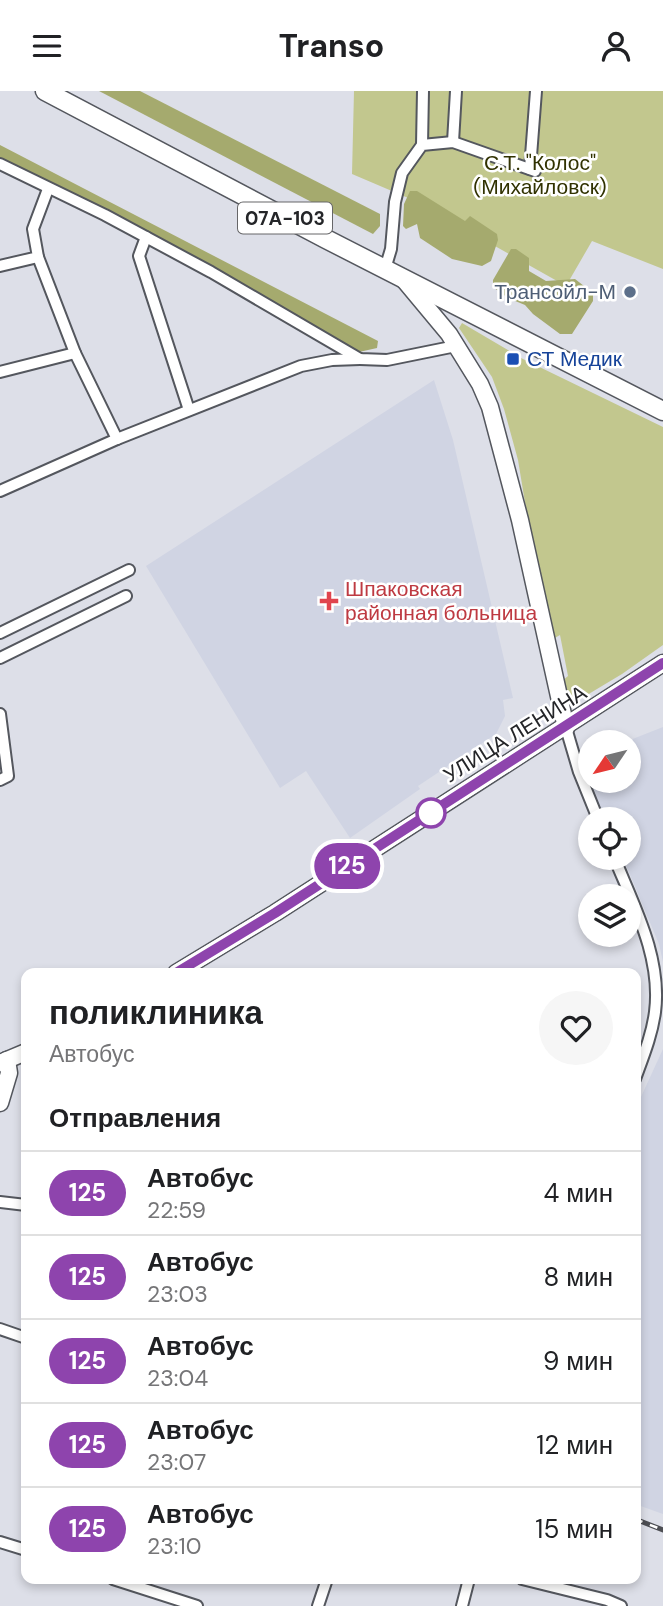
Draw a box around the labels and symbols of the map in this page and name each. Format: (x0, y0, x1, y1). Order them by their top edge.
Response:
park label: С.Т. "Колос" (Михайловск) (473, 149, 607, 201)
road number: 07А-103 (238, 202, 332, 233)
place label: Трансойл-М (494, 278, 616, 306)
marker: Трансойл-М (622, 284, 638, 300)
place label: СТ Медик (527, 345, 623, 373)
marker: СТ Медик (505, 351, 521, 367)
place label: Шпаковская районная больница (345, 575, 537, 627)
marker: Шпаковская районная больница (319, 591, 339, 611)
street label: УЛИЦА ЛЕНИНА (438, 679, 592, 789)
north arrow (578, 730, 640, 793)
unlabelled marker (416, 798, 446, 828)
line badge: 125 (307, 843, 387, 889)

